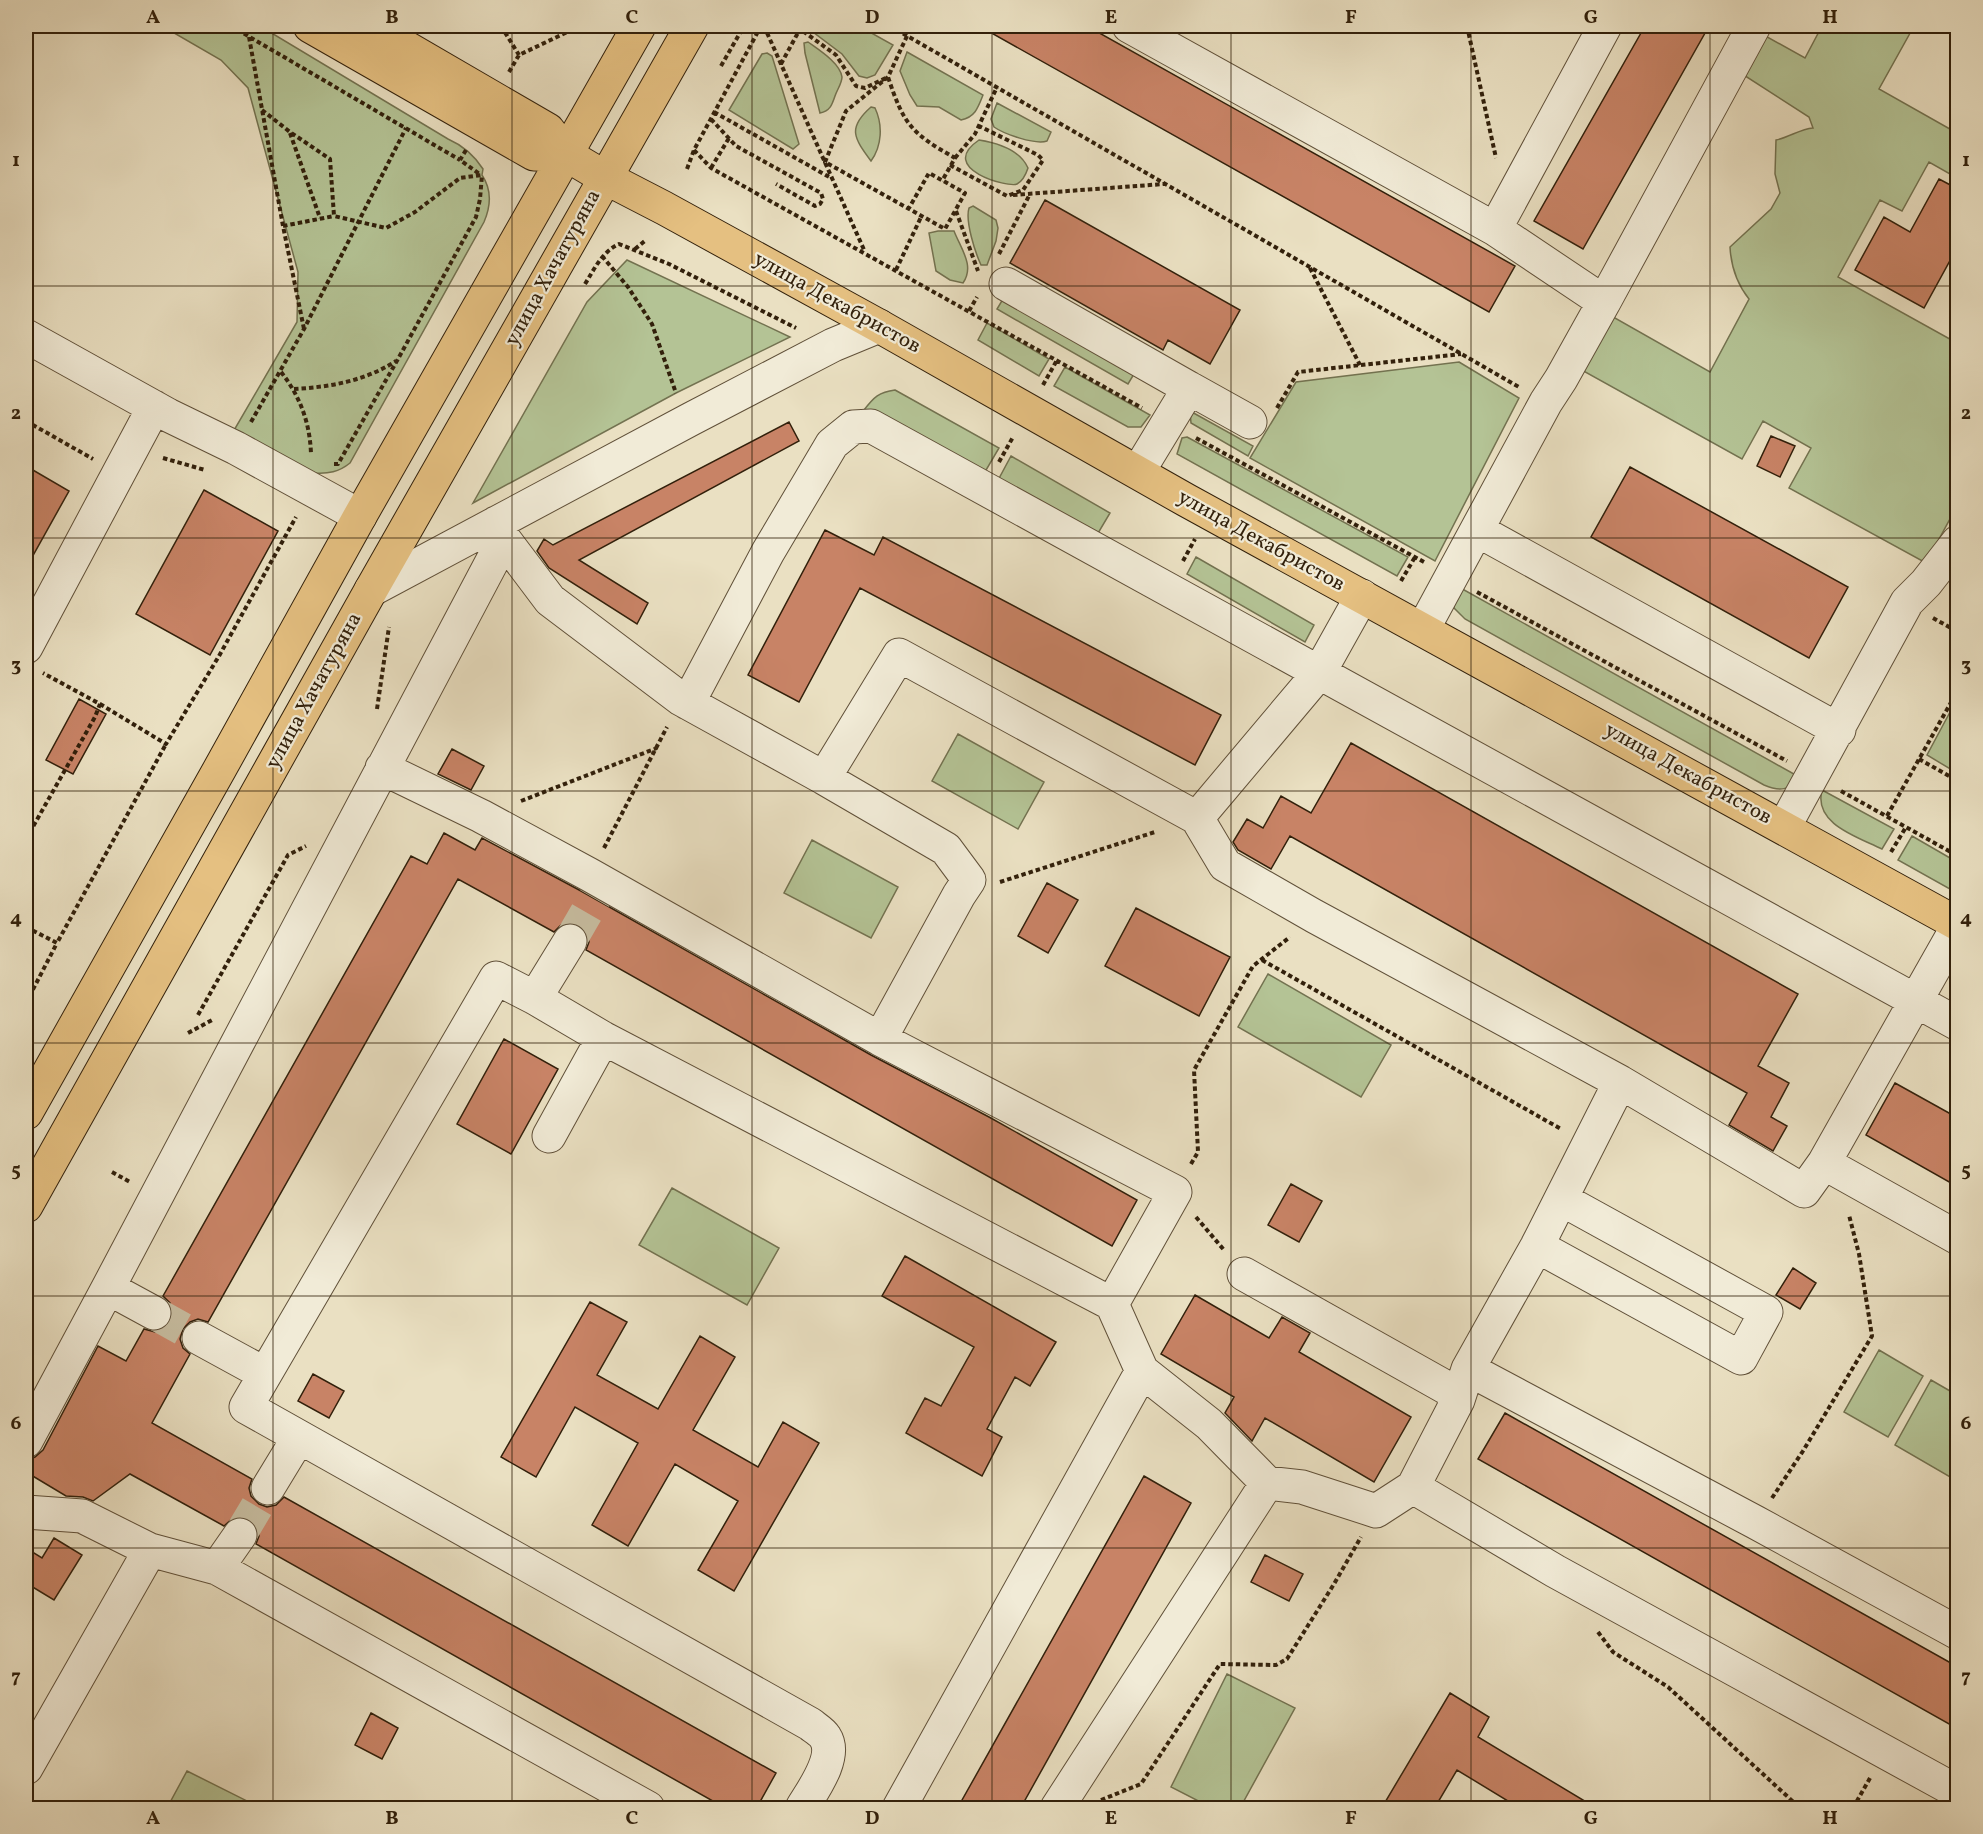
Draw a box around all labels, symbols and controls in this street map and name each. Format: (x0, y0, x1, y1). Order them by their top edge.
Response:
text: A (146, 4, 160, 32)
text: B (385, 4, 399, 32)
text: C (626, 4, 639, 32)
text: D (865, 4, 879, 32)
text: E (1105, 4, 1117, 32)
text: F (1345, 4, 1357, 32)
text: G (1584, 4, 1598, 32)
text: H (1822, 4, 1838, 32)
text: 1 (12, 147, 20, 175)
text: 1 (1962, 147, 1970, 175)
street label: улица Хачатуряна (498, 184, 608, 352)
street label: улица Декабристов (748, 245, 926, 361)
text: 2 (11, 400, 21, 428)
text: 2 (1961, 400, 1971, 428)
street label: улица Декабристов (1172, 483, 1350, 599)
street label: улица Хачатуряна (259, 607, 369, 775)
text: 3 (11, 652, 21, 680)
text: 3 (1961, 652, 1971, 680)
street label: улица Декабристов (1599, 716, 1777, 832)
text: 4 (10, 905, 22, 933)
text: 4 (1960, 905, 1972, 933)
text: 5 (11, 1157, 21, 1185)
text: 5 (1961, 1157, 1971, 1185)
text: 6 (11, 1410, 22, 1438)
text: 6 (1961, 1410, 1972, 1438)
text: 7 (11, 1663, 21, 1691)
text: 7 (1961, 1663, 1971, 1691)
text: A (146, 1805, 160, 1833)
text: B (385, 1805, 399, 1833)
text: C (626, 1805, 639, 1833)
text: D (865, 1805, 879, 1833)
text: E (1105, 1805, 1117, 1833)
text: F (1345, 1805, 1357, 1833)
text: G (1584, 1805, 1598, 1833)
text: H (1822, 1805, 1838, 1833)

